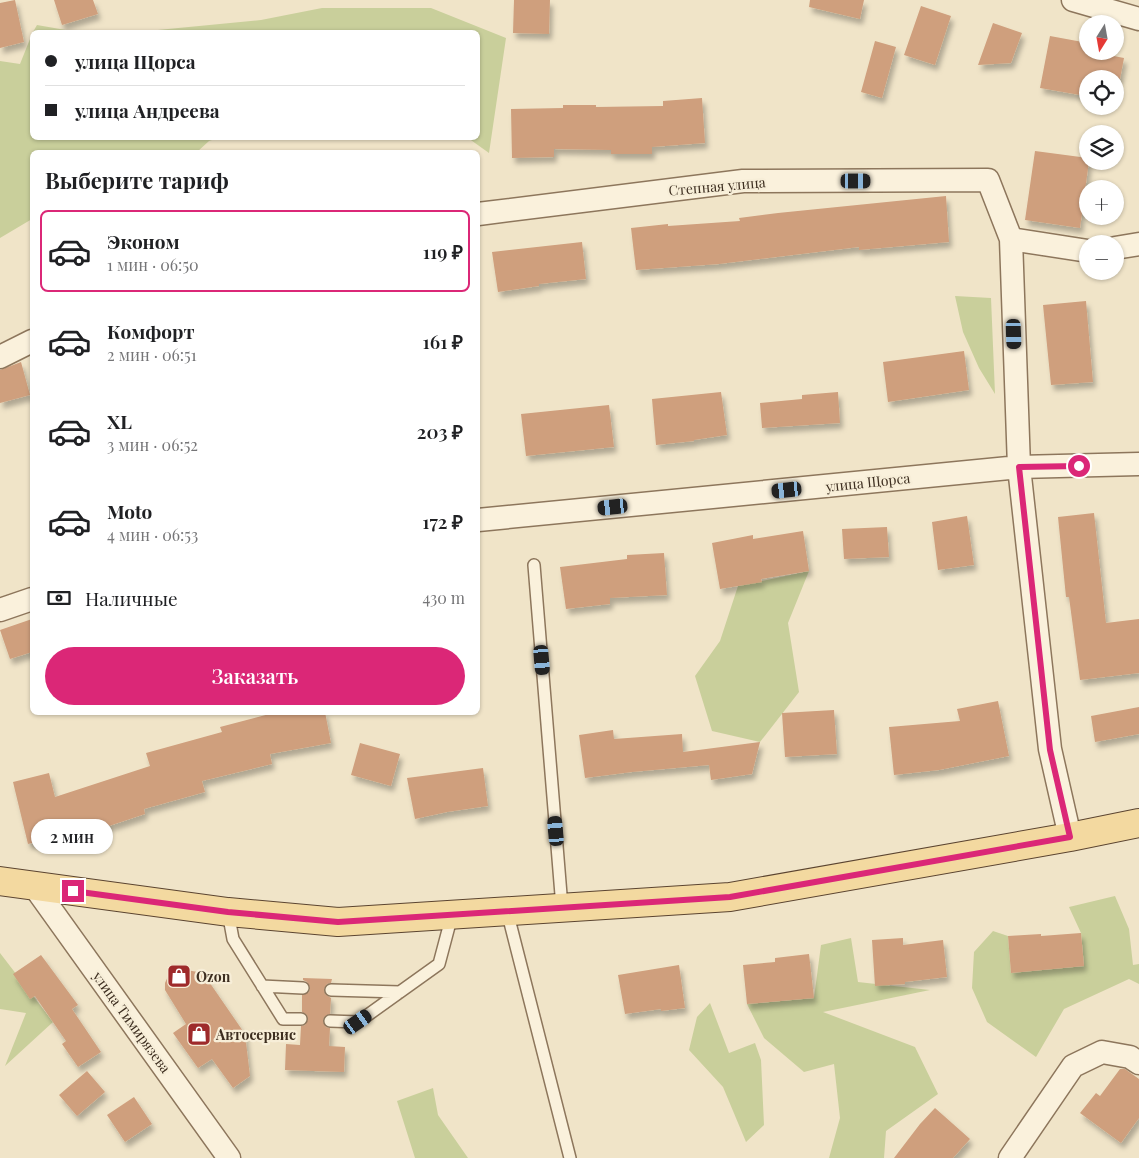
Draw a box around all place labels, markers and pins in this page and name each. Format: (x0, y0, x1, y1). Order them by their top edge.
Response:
shop icon: Ozon (166, 963, 192, 989)
place label: Ozon (196, 967, 231, 986)
shop icon: Автосервис (186, 1021, 212, 1047)
place label: Автосервис (215, 1025, 296, 1044)

